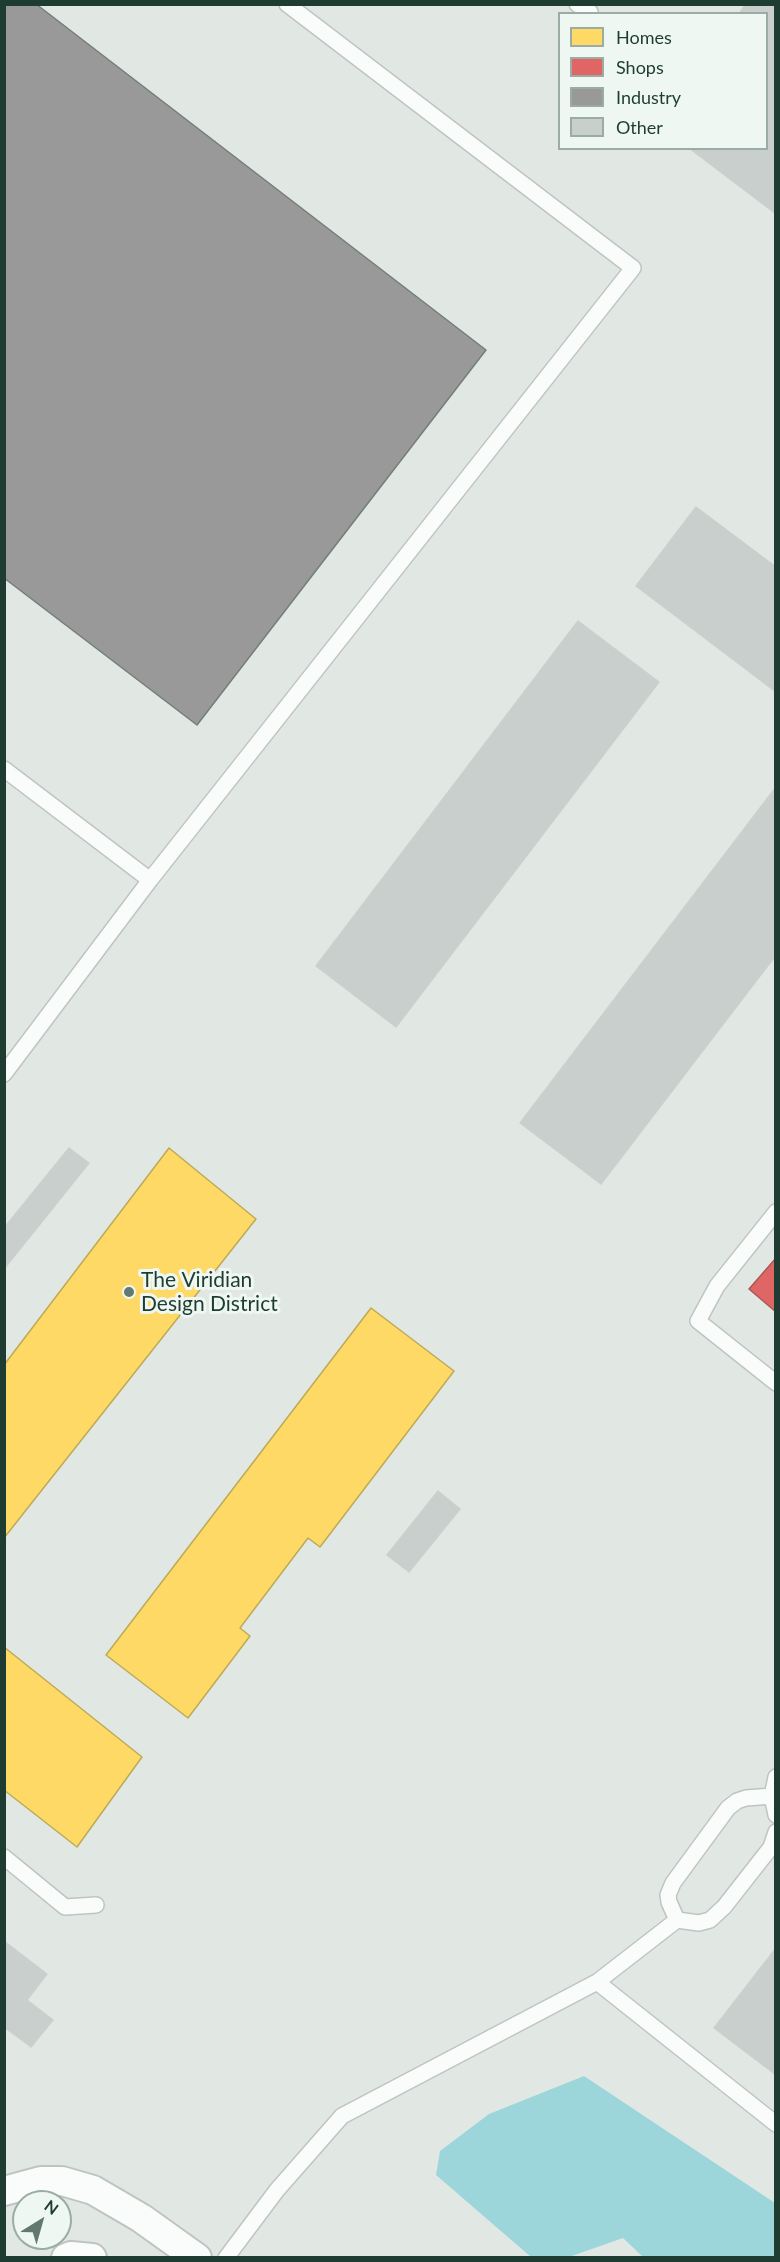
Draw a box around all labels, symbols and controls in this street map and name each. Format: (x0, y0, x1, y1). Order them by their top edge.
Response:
legend (558, 12, 768, 150)
text: Homes (616, 26, 672, 48)
text: Shops (616, 56, 664, 78)
text: Industry (616, 86, 681, 108)
text: Other (616, 116, 663, 138)
place label: The Viridian Design District (141, 1267, 278, 1317)
marker: The Viridian Design District (122, 1285, 136, 1299)
north arrow (12, 2190, 72, 2250)
text: N (41, 2196, 63, 2218)

